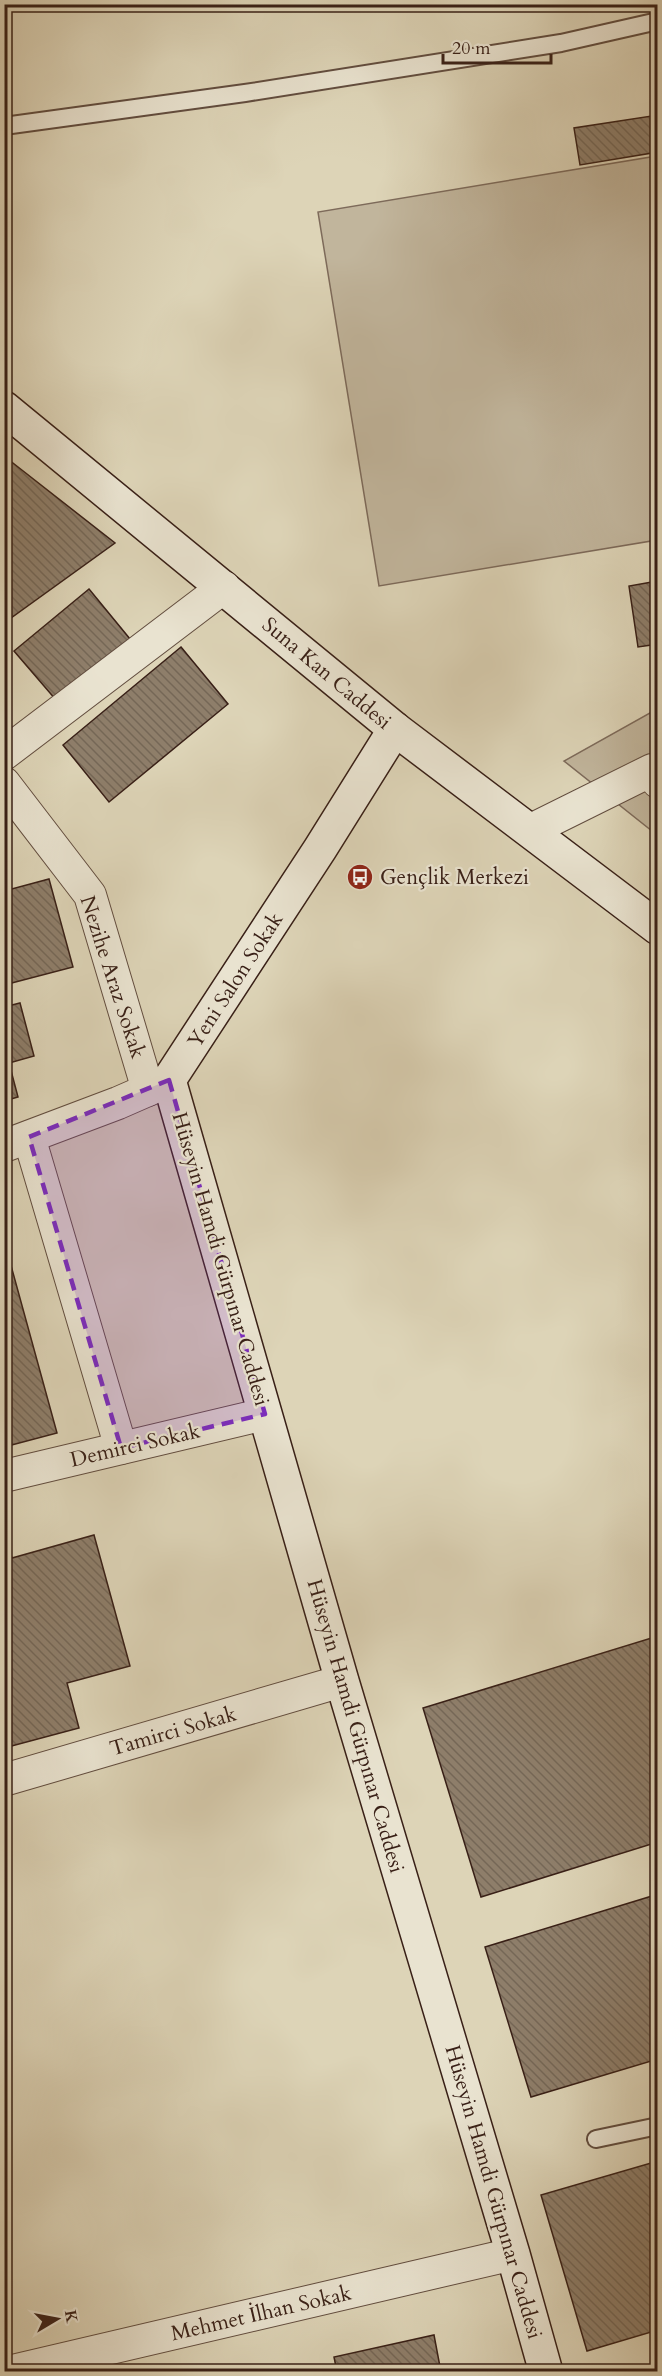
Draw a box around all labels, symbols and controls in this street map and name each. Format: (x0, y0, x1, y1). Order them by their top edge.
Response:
scale bar (443, 27, 551, 65)
text: 20 m (452, 36, 491, 61)
street label: Suna Kan Caddesi (256, 611, 398, 736)
bus stop icon: Gençlik Merkezi (345, 862, 375, 892)
place label: Gençlik Merkezi (380, 863, 529, 892)
street label: Nezihe Araz Sokak (73, 892, 153, 1063)
street label: Yeni Salon Sokak (181, 906, 290, 1054)
street label: Hüseyin Hamdi Gürpınar Caddesi (165, 1109, 276, 1410)
street label: Demirci Sokak (67, 1416, 204, 1475)
street label: Hüseyin Hamdi Gürpınar Caddesi (300, 1576, 411, 1877)
street label: Tamirci Sokak (106, 1699, 241, 1763)
street label: Hüseyin Hamdi Gürpınar Caddesi (438, 2042, 549, 2343)
street label: Mehmet İlhan Sokak (168, 2278, 355, 2348)
north arrow (27, 2289, 87, 2349)
text: K (59, 2308, 83, 2325)

